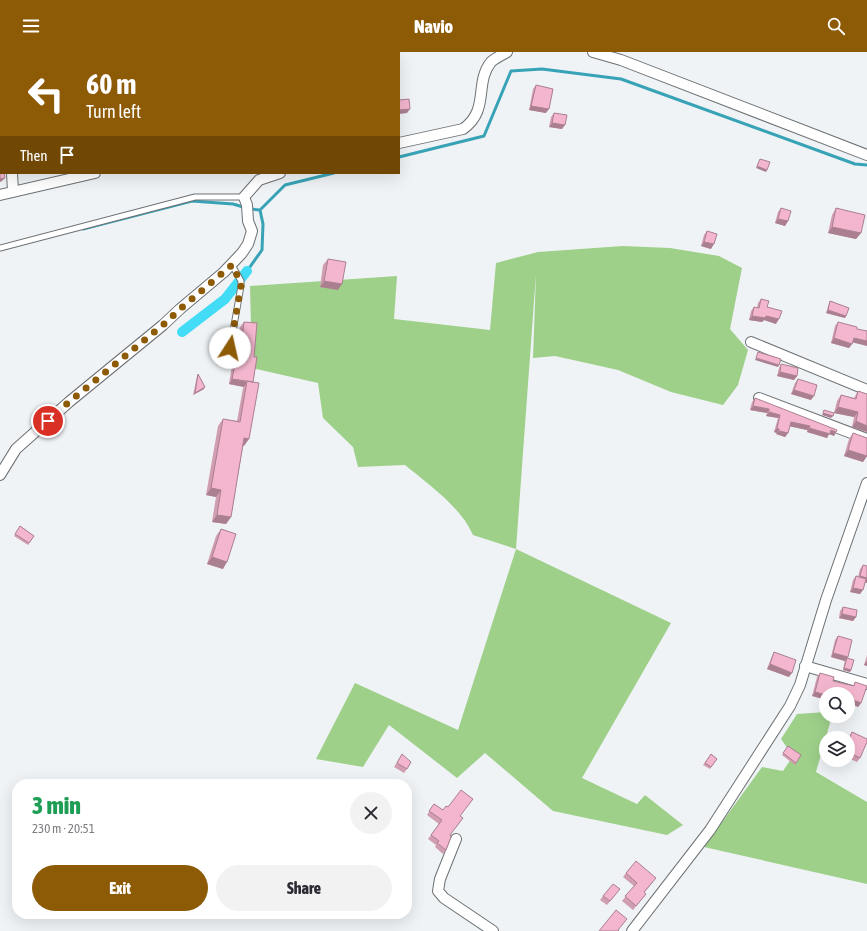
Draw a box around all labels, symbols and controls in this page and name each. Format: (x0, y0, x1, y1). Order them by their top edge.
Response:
icon: menu (20, 15, 42, 37)
icon: search (825, 15, 847, 37)
text: Navio (414, 16, 453, 37)
icon: left (20, 68, 72, 120)
text: 60 m (86, 68, 136, 100)
text: Turn left (86, 101, 141, 122)
icon: arrive (56, 144, 78, 166)
text: Then (20, 147, 48, 164)
position arrow (209, 327, 251, 369)
pin (31, 404, 65, 438)
icon: arrive (37, 410, 59, 432)
map controls (819, 687, 855, 767)
button: search (819, 687, 855, 723)
button: layers (819, 731, 855, 767)
text: 3 min (32, 792, 81, 819)
button: close (350, 792, 392, 834)
text: 230 m · 20:51 (32, 821, 95, 836)
button: Exit (32, 865, 208, 911)
button: Share (216, 865, 392, 911)

